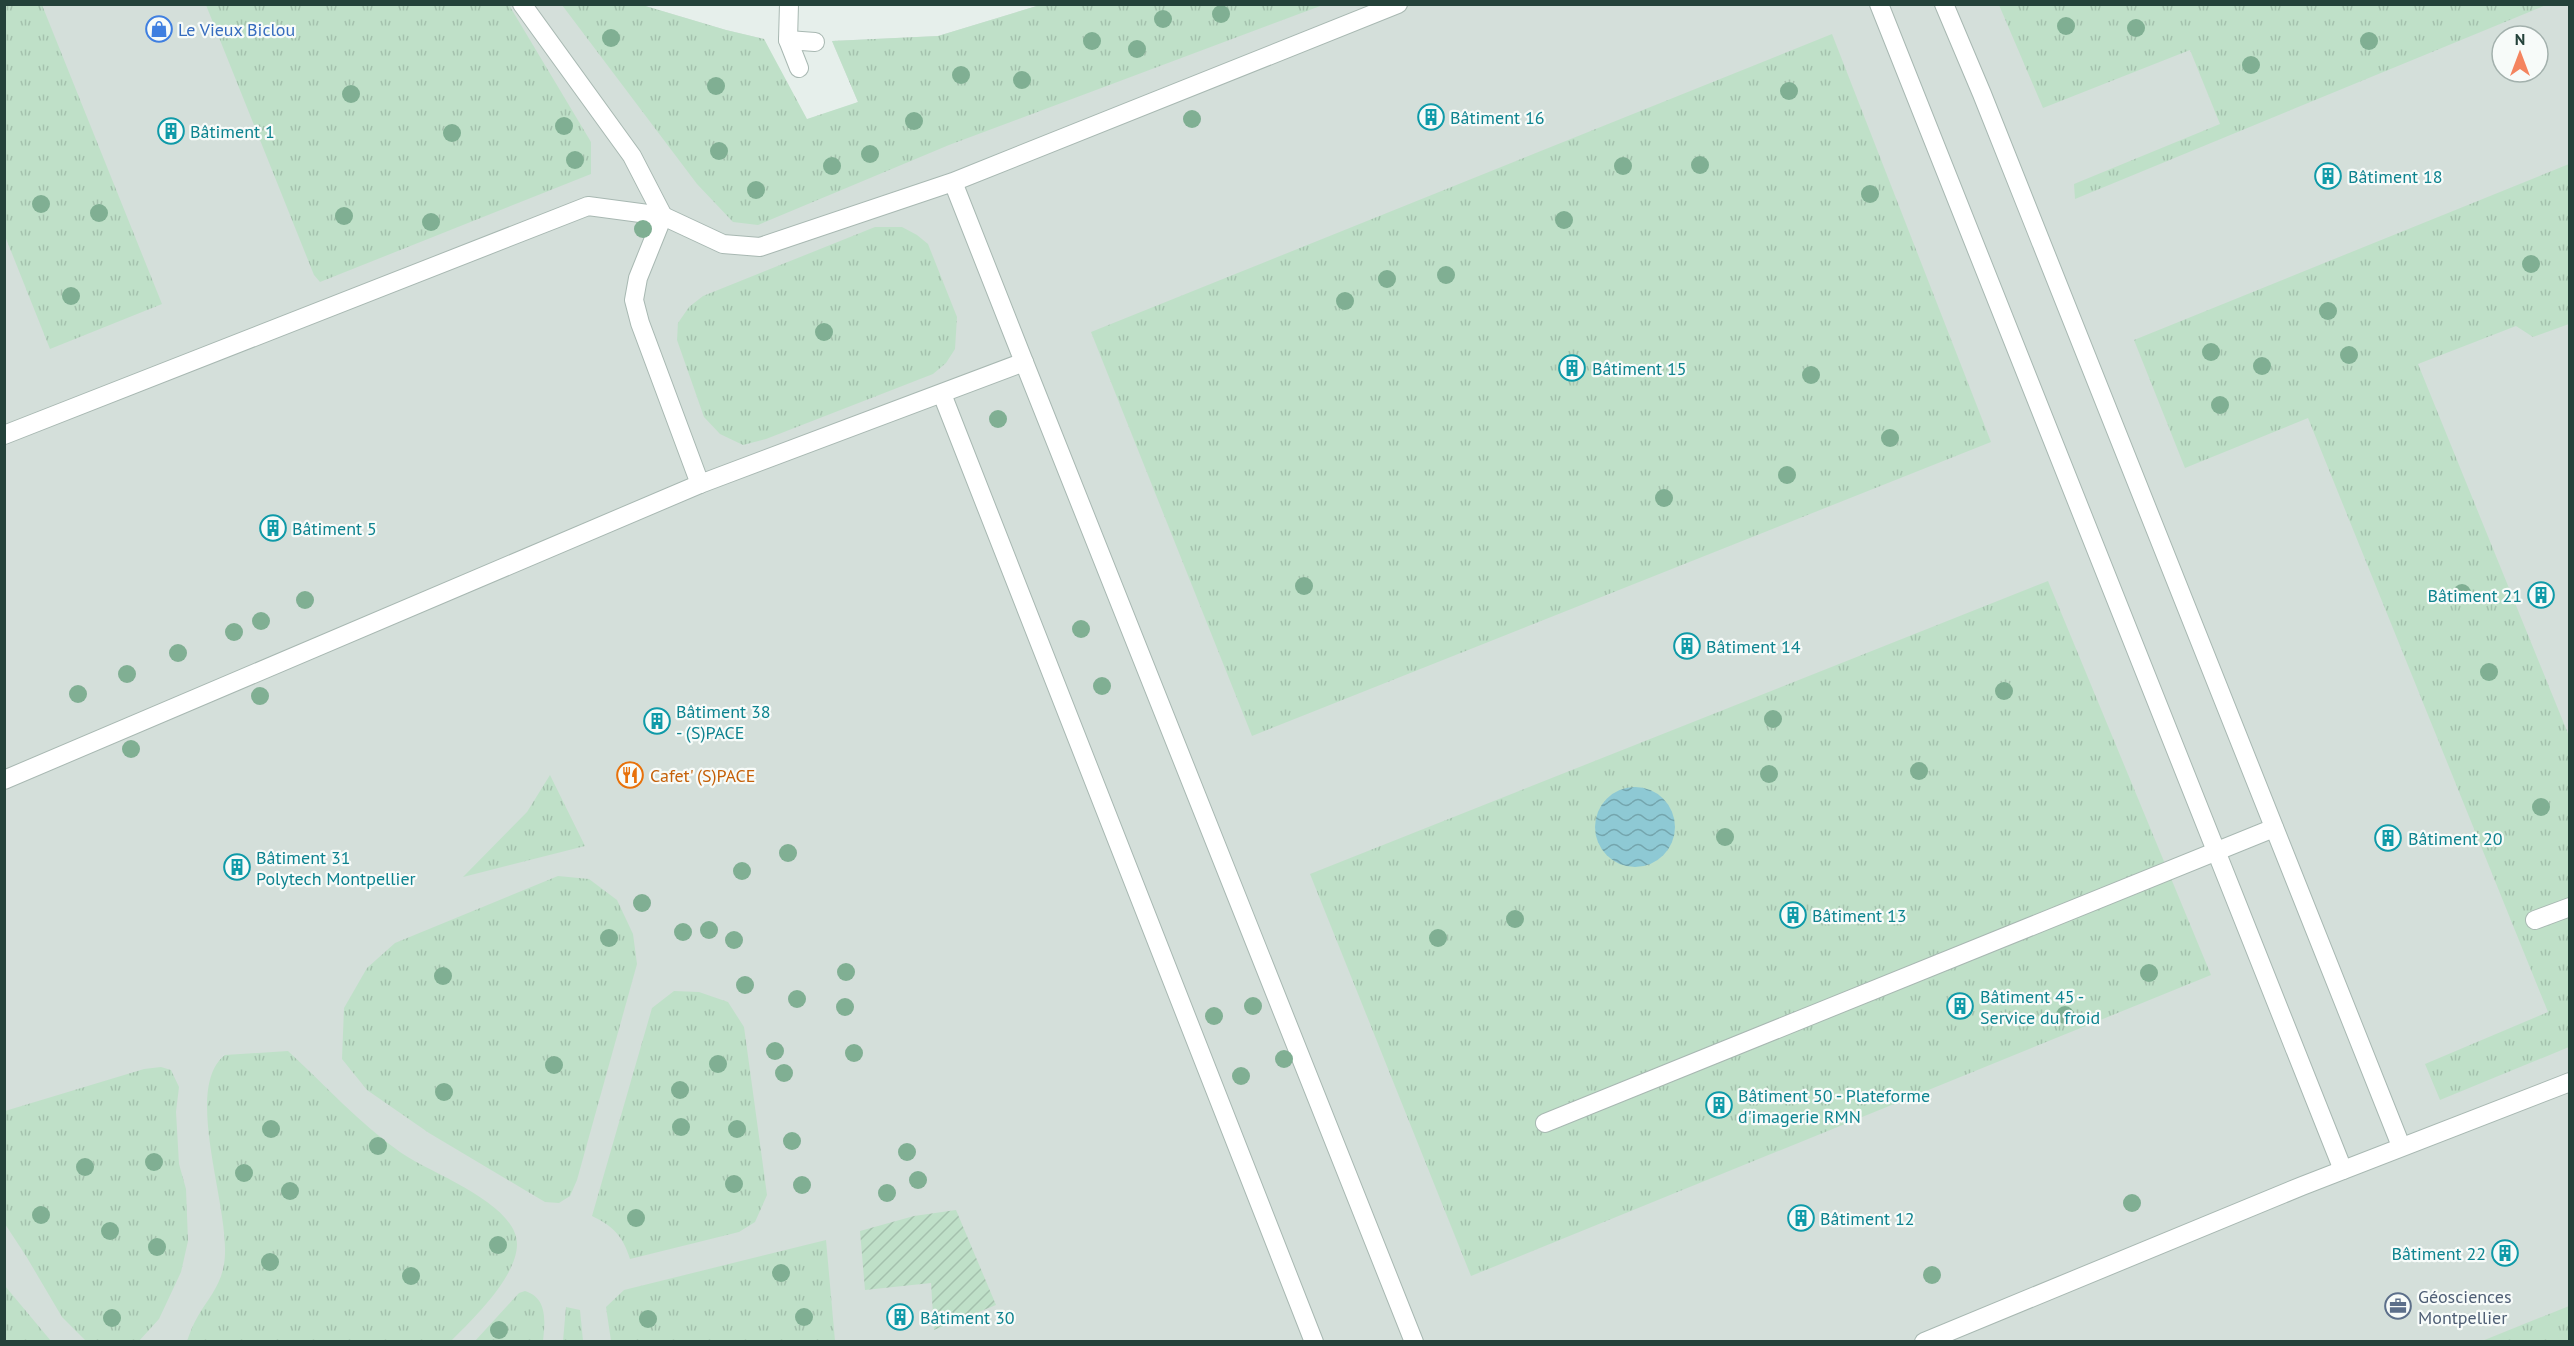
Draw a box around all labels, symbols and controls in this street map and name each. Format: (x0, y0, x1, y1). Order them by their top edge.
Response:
shop icon: Le Vieux Biclou (144, 14, 174, 44)
place label: Le Vieux Biclou (178, 18, 295, 41)
north arrow (2490, 24, 2550, 84)
text: N (2515, 29, 2525, 49)
building icon: Bâtiment 16 (1416, 102, 1446, 132)
place label: Bâtiment 16 (1450, 106, 1545, 129)
building icon: Bâtiment 1 (156, 116, 186, 146)
place label: Bâtiment 1 (190, 120, 275, 143)
building icon: Bâtiment 18 (2313, 161, 2343, 191)
place label: Bâtiment 18 (2348, 165, 2443, 188)
building icon: Bâtiment 15 (1557, 353, 1587, 383)
place label: Bâtiment 15 (1592, 357, 1687, 380)
building icon: Bâtiment 5 (258, 513, 288, 543)
place label: Bâtiment 5 (292, 517, 377, 540)
building icon: Bâtiment 21 (2526, 580, 2556, 610)
place label: Bâtiment 21 (2428, 584, 2522, 607)
building icon: Bâtiment 14 (1672, 631, 1702, 661)
place label: Bâtiment 14 (1706, 635, 1801, 658)
place label: Bâtiment 38 - (S)PACE (676, 700, 771, 744)
building icon: Bâtiment 38 - (S)PACE (642, 706, 672, 736)
restaurant icon: Cafet' (S)PACE (615, 760, 645, 790)
place label: Cafet' (S)PACE (650, 764, 756, 787)
building icon: Bâtiment 20 (2373, 823, 2403, 853)
place label: Bâtiment 20 (2408, 827, 2503, 850)
place label: Bâtiment 31 Polytech Montpellier (256, 846, 416, 890)
building icon: Bâtiment 31 Polytech Montpellier (222, 852, 252, 882)
building icon: Bâtiment 13 (1778, 900, 1808, 930)
place label: Bâtiment 13 (1812, 904, 1907, 927)
place label: Bâtiment 45 - Service du froid (1980, 985, 2100, 1029)
building icon: Bâtiment 45 - Service du froid (1945, 991, 1975, 1021)
place label: Bâtiment 50 - Plateforme d'imagerie RMN (1738, 1084, 1930, 1128)
building icon: Bâtiment 50 - Plateforme d'imagerie RMN (1704, 1090, 1734, 1120)
building icon: Bâtiment 12 (1786, 1203, 1816, 1233)
place label: Bâtiment 12 (1820, 1207, 1915, 1230)
building icon: Bâtiment 22 (2490, 1238, 2520, 1268)
place label: Bâtiment 22 (2392, 1242, 2486, 1265)
place label: Géosciences Montpellier (2418, 1285, 2512, 1329)
office icon: Géosciences Montpellier (2383, 1291, 2413, 1321)
building icon: Bâtiment 30 (885, 1302, 915, 1332)
place label: Bâtiment 30 (920, 1306, 1015, 1329)

